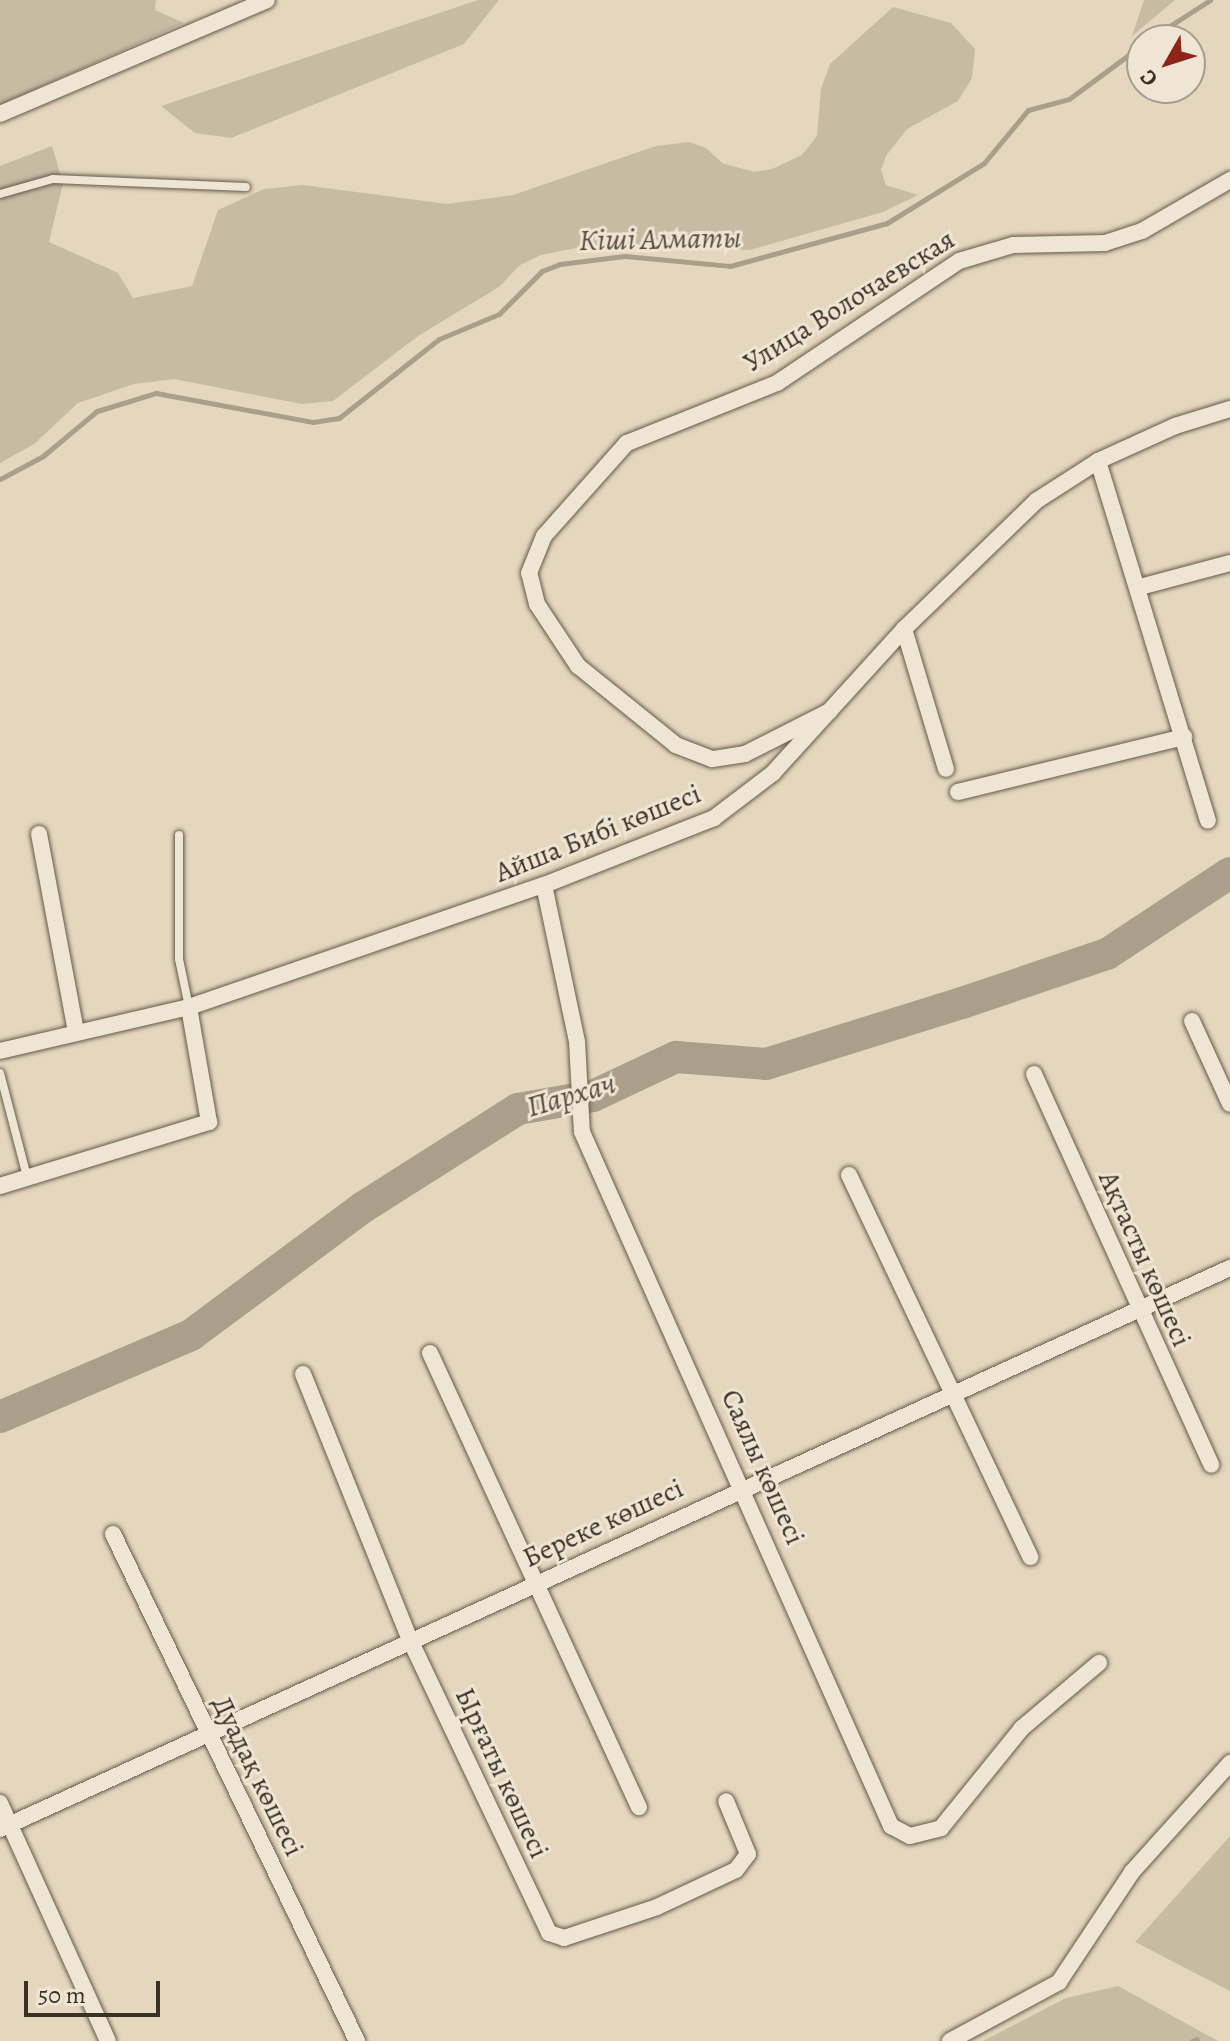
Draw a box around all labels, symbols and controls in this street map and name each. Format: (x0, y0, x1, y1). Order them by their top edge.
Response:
north arrow (1126, 24, 1206, 104)
text: С (1133, 63, 1165, 93)
water label: Кіші Алматы (578, 220, 742, 258)
street label: Улица Волочаевская (737, 223, 961, 379)
street label: Айша Бибі көшесі (490, 776, 706, 890)
water label: Пархач (522, 1065, 620, 1125)
street label: Ақтасты көшесі (1091, 1166, 1199, 1352)
street label: Саялы көшесі (714, 1384, 812, 1550)
street label: Береке көшесі (517, 1471, 689, 1575)
street label: Ырғаты көшесі (448, 1683, 556, 1863)
street label: Дуадақ көшесі (205, 1691, 311, 1861)
scale bar (28, 1965, 164, 2015)
text: 50 m (38, 1979, 86, 2011)

